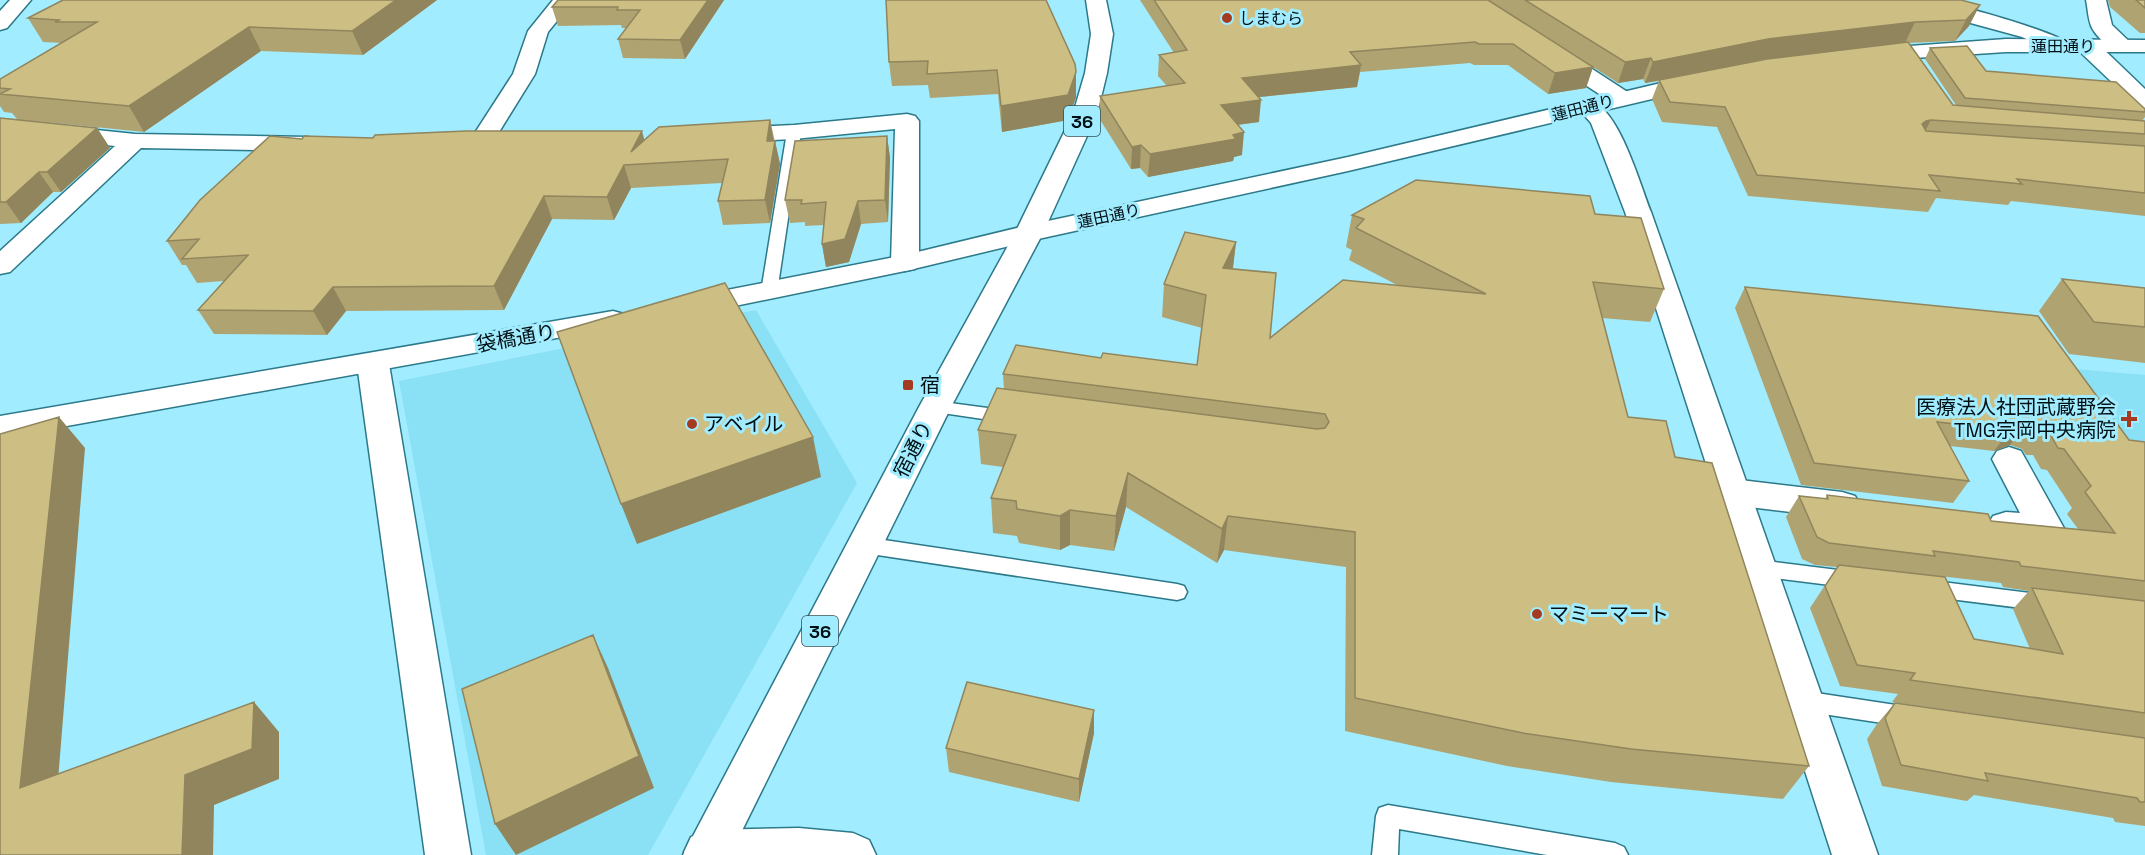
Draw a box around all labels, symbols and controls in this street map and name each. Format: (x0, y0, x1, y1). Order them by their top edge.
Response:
place label: しまむら (1239, 8, 1303, 29)
marker: しまむら (1220, 11, 1234, 25)
street label: 蓮田通り (2031, 36, 2095, 57)
street label: 蓮田通り (1549, 90, 1617, 126)
road number: 36 (1064, 106, 1100, 136)
street label: 蓮田通り (1076, 199, 1142, 233)
street label: 袋橋通り (474, 318, 558, 358)
place label: 宿 (920, 372, 940, 398)
marker: 宿 (901, 378, 915, 392)
place label: 医療法人社団武蔵野会 TMG宗岡中央病院 (1916, 394, 2116, 443)
marker: 医療法人社団武蔵野会 TMG宗岡中央病院 (2120, 410, 2138, 428)
place label: アベイル (704, 411, 784, 437)
street label: 宿通り (888, 416, 938, 482)
marker: アベイル (685, 417, 699, 431)
place label: マミーマート (1549, 601, 1669, 627)
marker: マミーマート (1530, 607, 1544, 621)
road number: 36 (802, 616, 838, 646)

